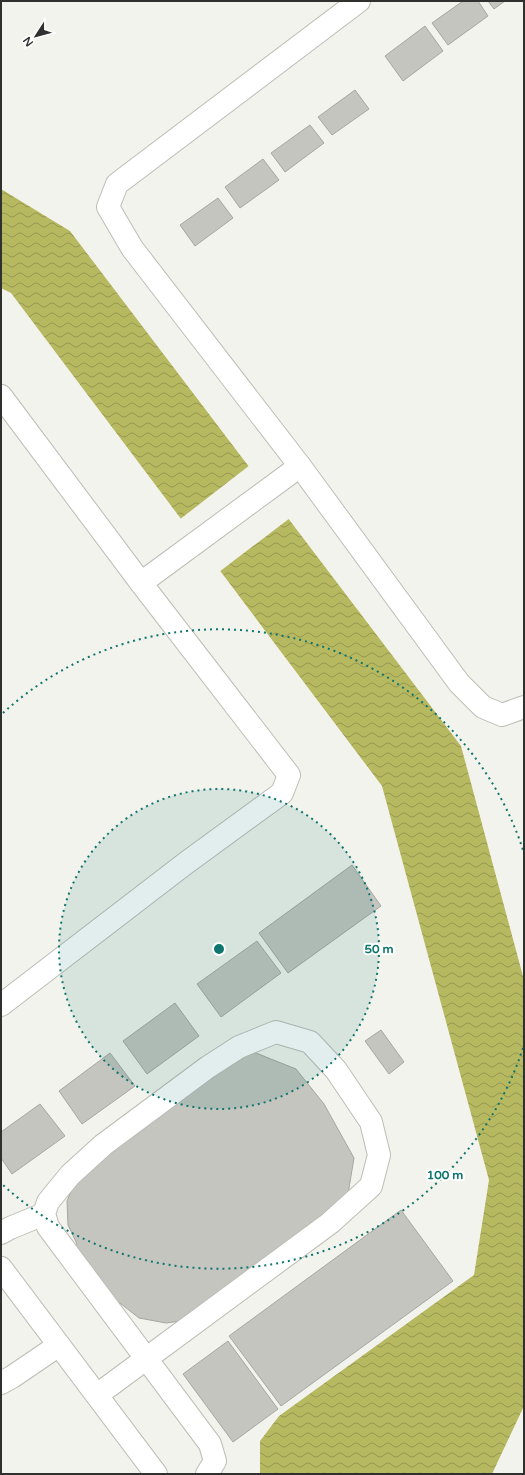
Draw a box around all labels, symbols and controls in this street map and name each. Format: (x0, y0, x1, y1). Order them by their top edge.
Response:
north arrow (16, 16, 56, 56)
text: N (20, 34, 36, 49)
centre of rings (212, 942, 226, 956)
text: 50 m (364, 942, 394, 956)
text: 100 m (427, 1168, 463, 1182)

